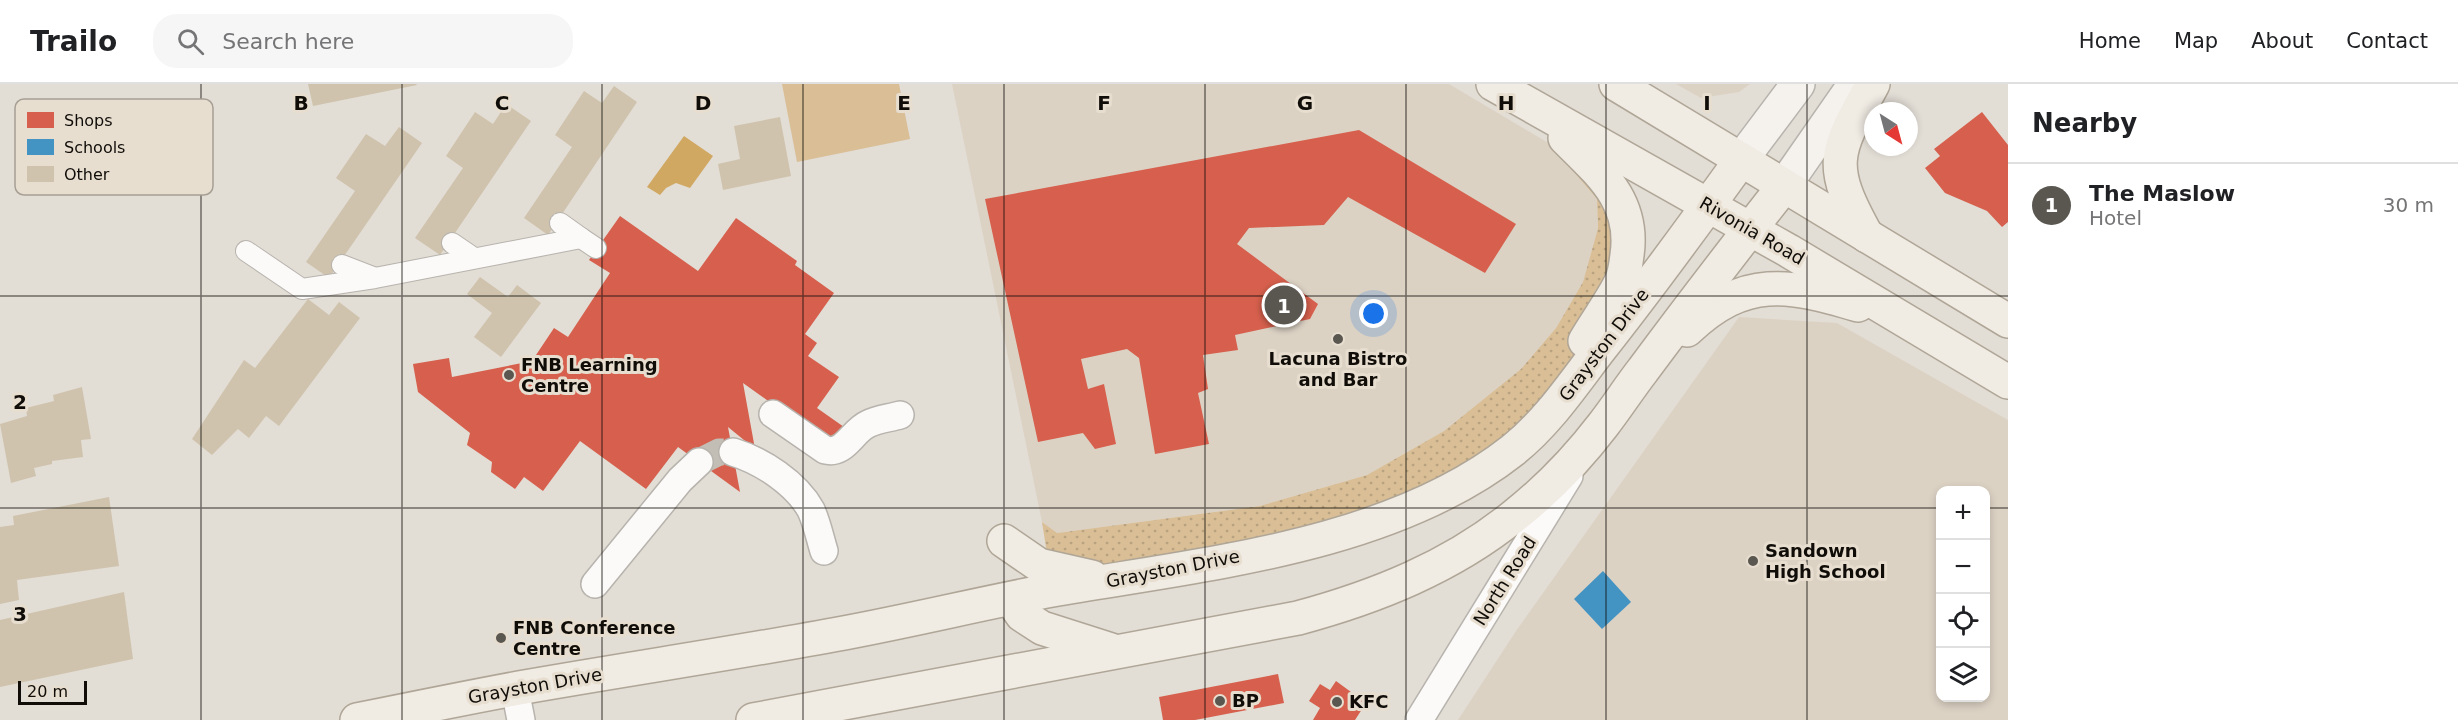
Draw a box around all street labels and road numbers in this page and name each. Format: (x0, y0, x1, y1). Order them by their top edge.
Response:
street label: Rivonia Road (1696, 192, 1808, 269)
street label: Grayston Drive (1554, 284, 1653, 405)
street label: North Road (1469, 532, 1540, 629)
street label: Grayston Drive (1104, 545, 1241, 592)
street label: Grayston Drive (466, 663, 604, 708)

